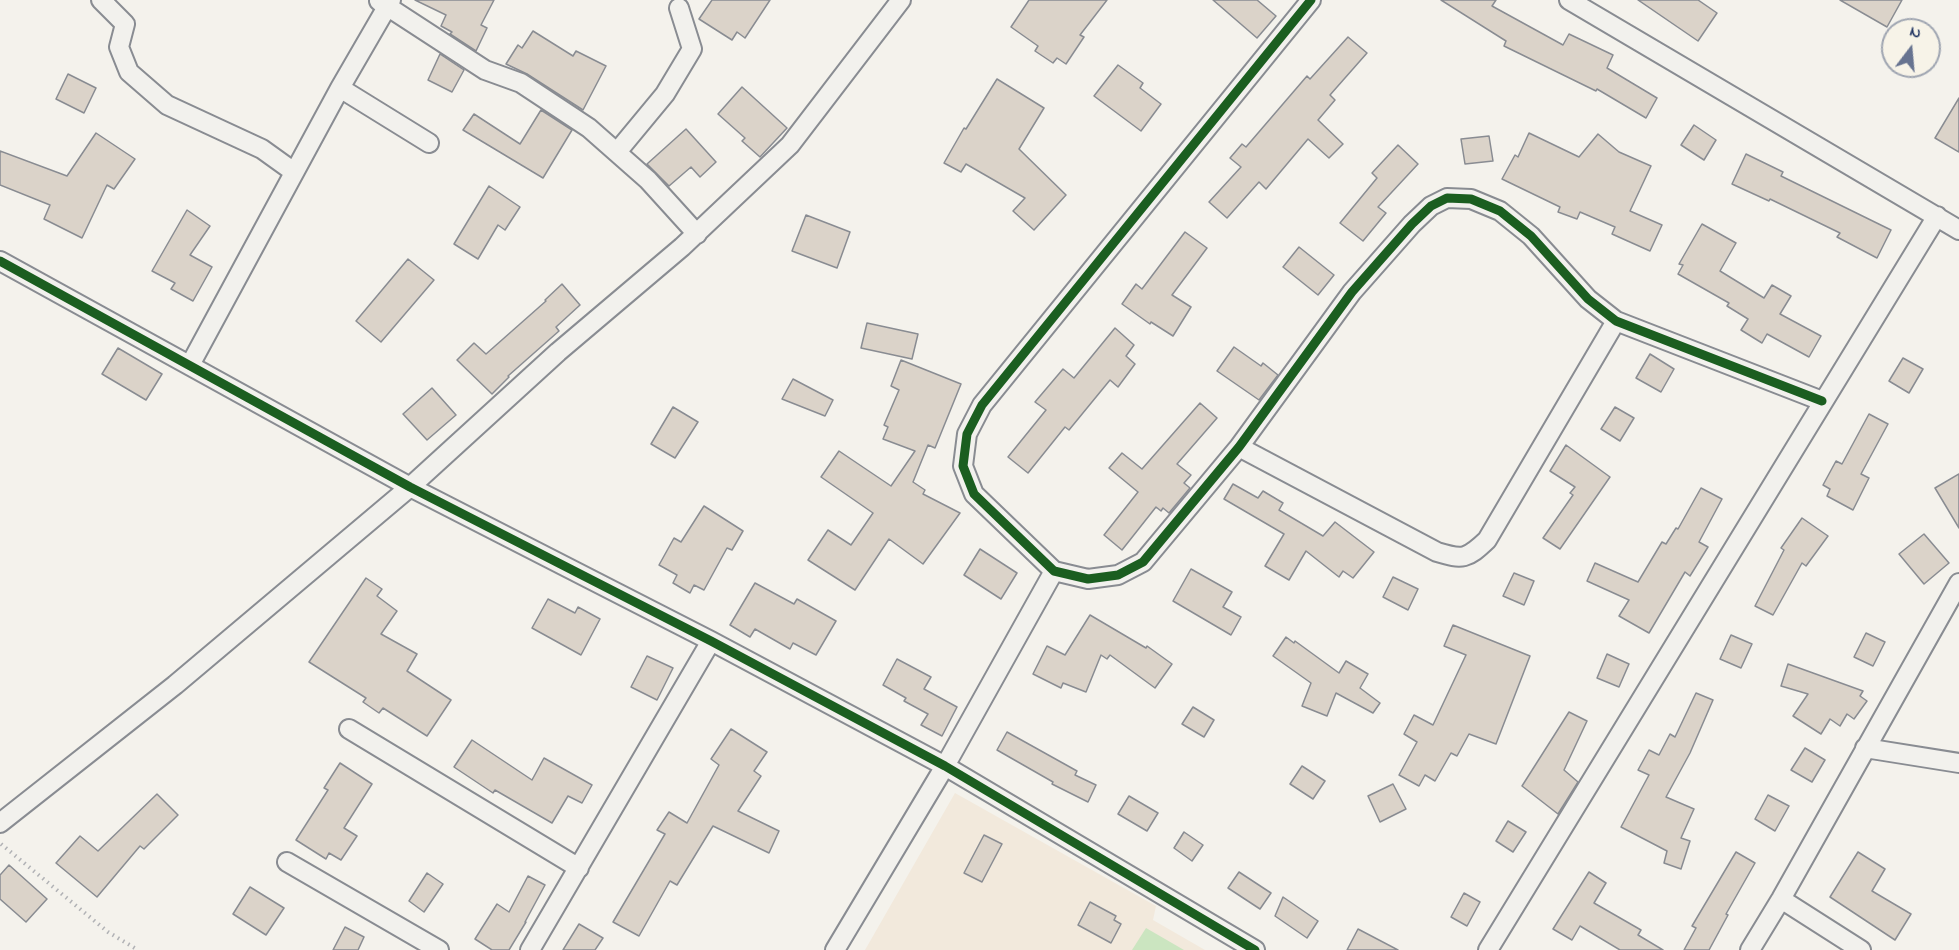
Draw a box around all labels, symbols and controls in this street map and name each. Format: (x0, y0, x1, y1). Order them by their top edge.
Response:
north arrow (1881, 18, 1941, 78)
text: N (1907, 20, 1924, 46)

